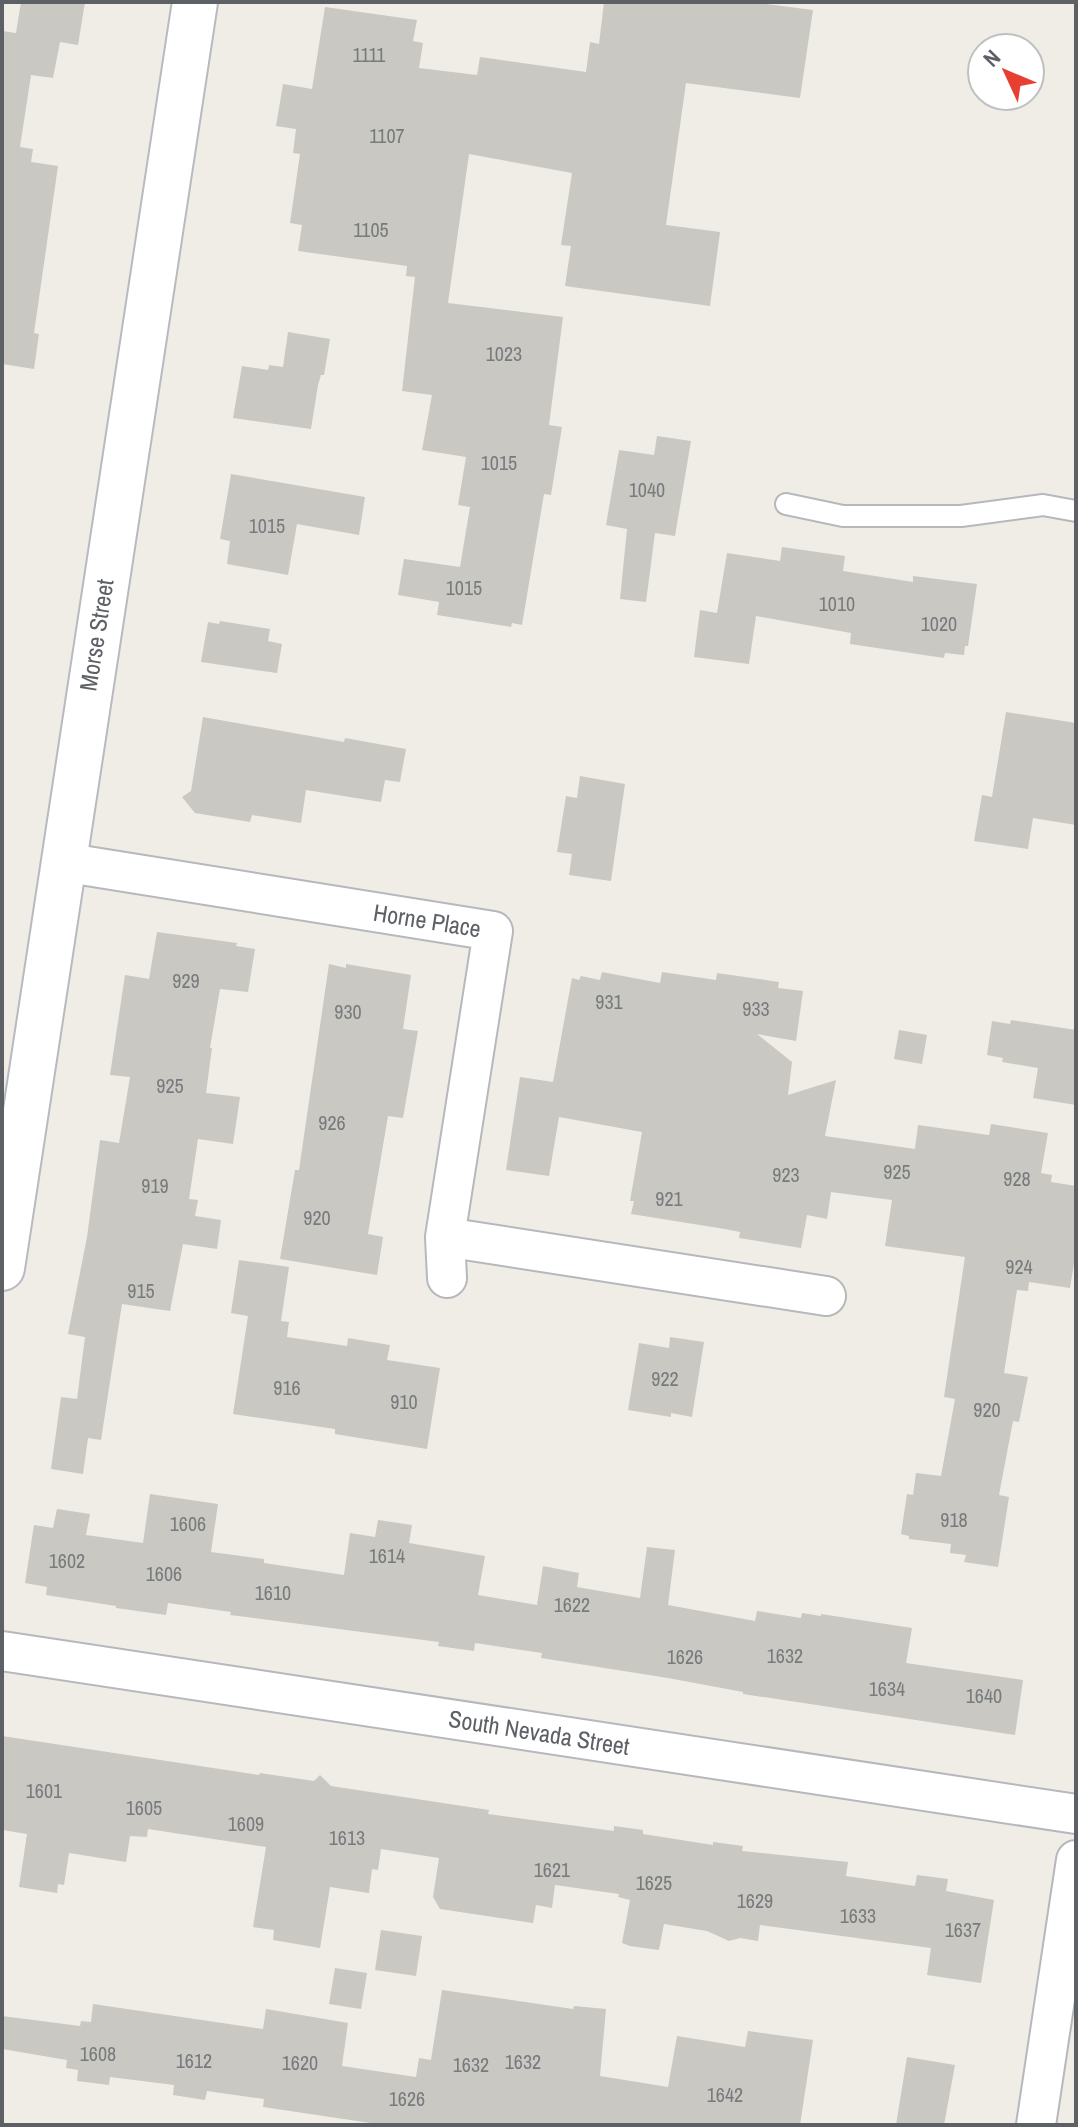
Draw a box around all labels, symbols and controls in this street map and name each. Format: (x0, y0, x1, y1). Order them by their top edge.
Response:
north arrow (966, 32, 1046, 112)
house number: 1111 (353, 41, 385, 68)
text: N (976, 43, 1007, 73)
house number: 1107 (369, 122, 405, 149)
house number: 1105 (353, 216, 389, 243)
house number: 1023 (486, 340, 522, 367)
house number: 1015 (481, 449, 517, 476)
house number: 1040 (629, 476, 665, 503)
house number: 1015 (249, 512, 285, 539)
house number: 1015 (446, 574, 482, 601)
street label: Morse Street (71, 576, 121, 693)
house number: 1010 (819, 590, 855, 617)
house number: 1020 (921, 610, 957, 637)
street label: Horne Place (371, 896, 483, 944)
house number: 929 (172, 967, 200, 994)
house number: 931 (595, 988, 623, 1015)
house number: 933 (742, 995, 770, 1022)
house number: 930 (334, 998, 362, 1025)
house number: 925 (156, 1072, 184, 1099)
house number: 926 (318, 1109, 346, 1136)
house number: 925 (883, 1158, 911, 1185)
house number: 923 (772, 1161, 800, 1188)
house number: 928 (1003, 1165, 1031, 1192)
house number: 919 (141, 1172, 169, 1199)
house number: 921 (655, 1185, 683, 1212)
house number: 920 (303, 1204, 331, 1231)
house number: 924 (1005, 1253, 1033, 1280)
house number: 915 (127, 1277, 155, 1304)
house number: 922 (651, 1365, 679, 1392)
house number: 916 (273, 1374, 301, 1401)
house number: 910 (390, 1388, 418, 1415)
house number: 920 (973, 1396, 1001, 1423)
house number: 918 (940, 1506, 968, 1533)
house number: 1606 (170, 1510, 206, 1537)
house number: 1614 (369, 1542, 405, 1569)
house number: 1602 (49, 1547, 85, 1574)
house number: 1606 (146, 1560, 182, 1587)
house number: 1610 (255, 1579, 291, 1606)
house number: 1622 (554, 1591, 590, 1618)
house number: 1632 (767, 1642, 803, 1669)
house number: 1626 (667, 1643, 703, 1670)
house number: 1634 (869, 1675, 905, 1702)
house number: 1640 (966, 1682, 1002, 1709)
street label: South Nevada Street (446, 1702, 632, 1762)
house number: 1601 (26, 1777, 62, 1804)
house number: 1605 (126, 1794, 162, 1821)
house number: 1609 (228, 1810, 264, 1837)
house number: 1613 (329, 1824, 365, 1851)
house number: 1621 (534, 1856, 570, 1883)
house number: 1625 (636, 1869, 672, 1896)
house number: 1629 (737, 1887, 773, 1914)
house number: 1633 (840, 1902, 876, 1929)
house number: 1637 (945, 1916, 981, 1943)
house number: 1608 (80, 2040, 116, 2067)
house number: 1612 (176, 2047, 212, 2074)
house number: 1632 (505, 2048, 541, 2075)
house number: 1620 (282, 2049, 318, 2076)
house number: 1632 (453, 2051, 489, 2078)
house number: 1642 (707, 2081, 743, 2108)
house number: 1626 (389, 2085, 425, 2112)

